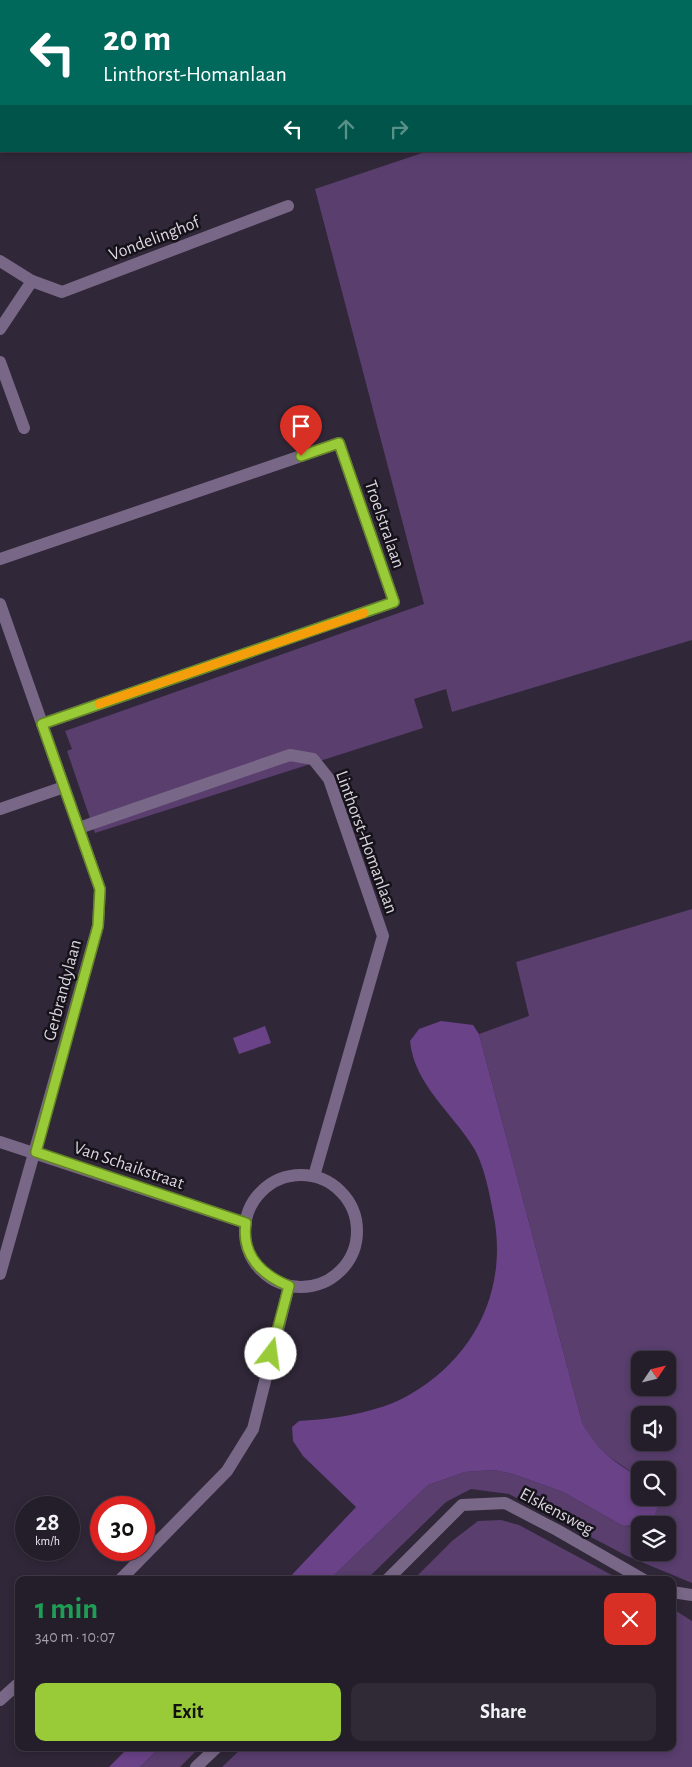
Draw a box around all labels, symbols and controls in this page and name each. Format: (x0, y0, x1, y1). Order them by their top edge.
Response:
icon: left (20, 20, 85, 85)
text: 20 m (103, 22, 171, 57)
text: Linthorst-Homanlaan (103, 63, 287, 85)
icon: left (279, 115, 307, 143)
icon: ahead (332, 115, 360, 143)
icon: right (385, 115, 413, 143)
street label: Vondelinghof (107, 213, 203, 264)
pin (280, 405, 322, 456)
icon: arrive (287, 412, 315, 440)
street label: Troelstralaan (361, 478, 407, 571)
street label: Linthorst-Homanlaan (332, 769, 400, 916)
street label: Gerbrandylaan (41, 938, 85, 1043)
street label: Van Schaikstraat (71, 1139, 186, 1193)
position arrow (244, 1327, 296, 1379)
north arrow (631, 1351, 676, 1396)
map controls (631, 1351, 676, 1561)
button: sound (631, 1406, 676, 1451)
button: search (631, 1461, 676, 1506)
street label: Elskensweg (517, 1485, 597, 1539)
speed limit sign: 30 (90, 1496, 155, 1561)
text: 28 (35, 1510, 60, 1535)
button: layers (631, 1516, 676, 1561)
text: km/h (35, 1535, 60, 1547)
button: close (604, 1593, 656, 1645)
text: 1 min (35, 1594, 98, 1624)
text: 340 m · 10:07 (35, 1629, 115, 1645)
button: Exit (35, 1683, 341, 1741)
button: Share (351, 1683, 656, 1741)

